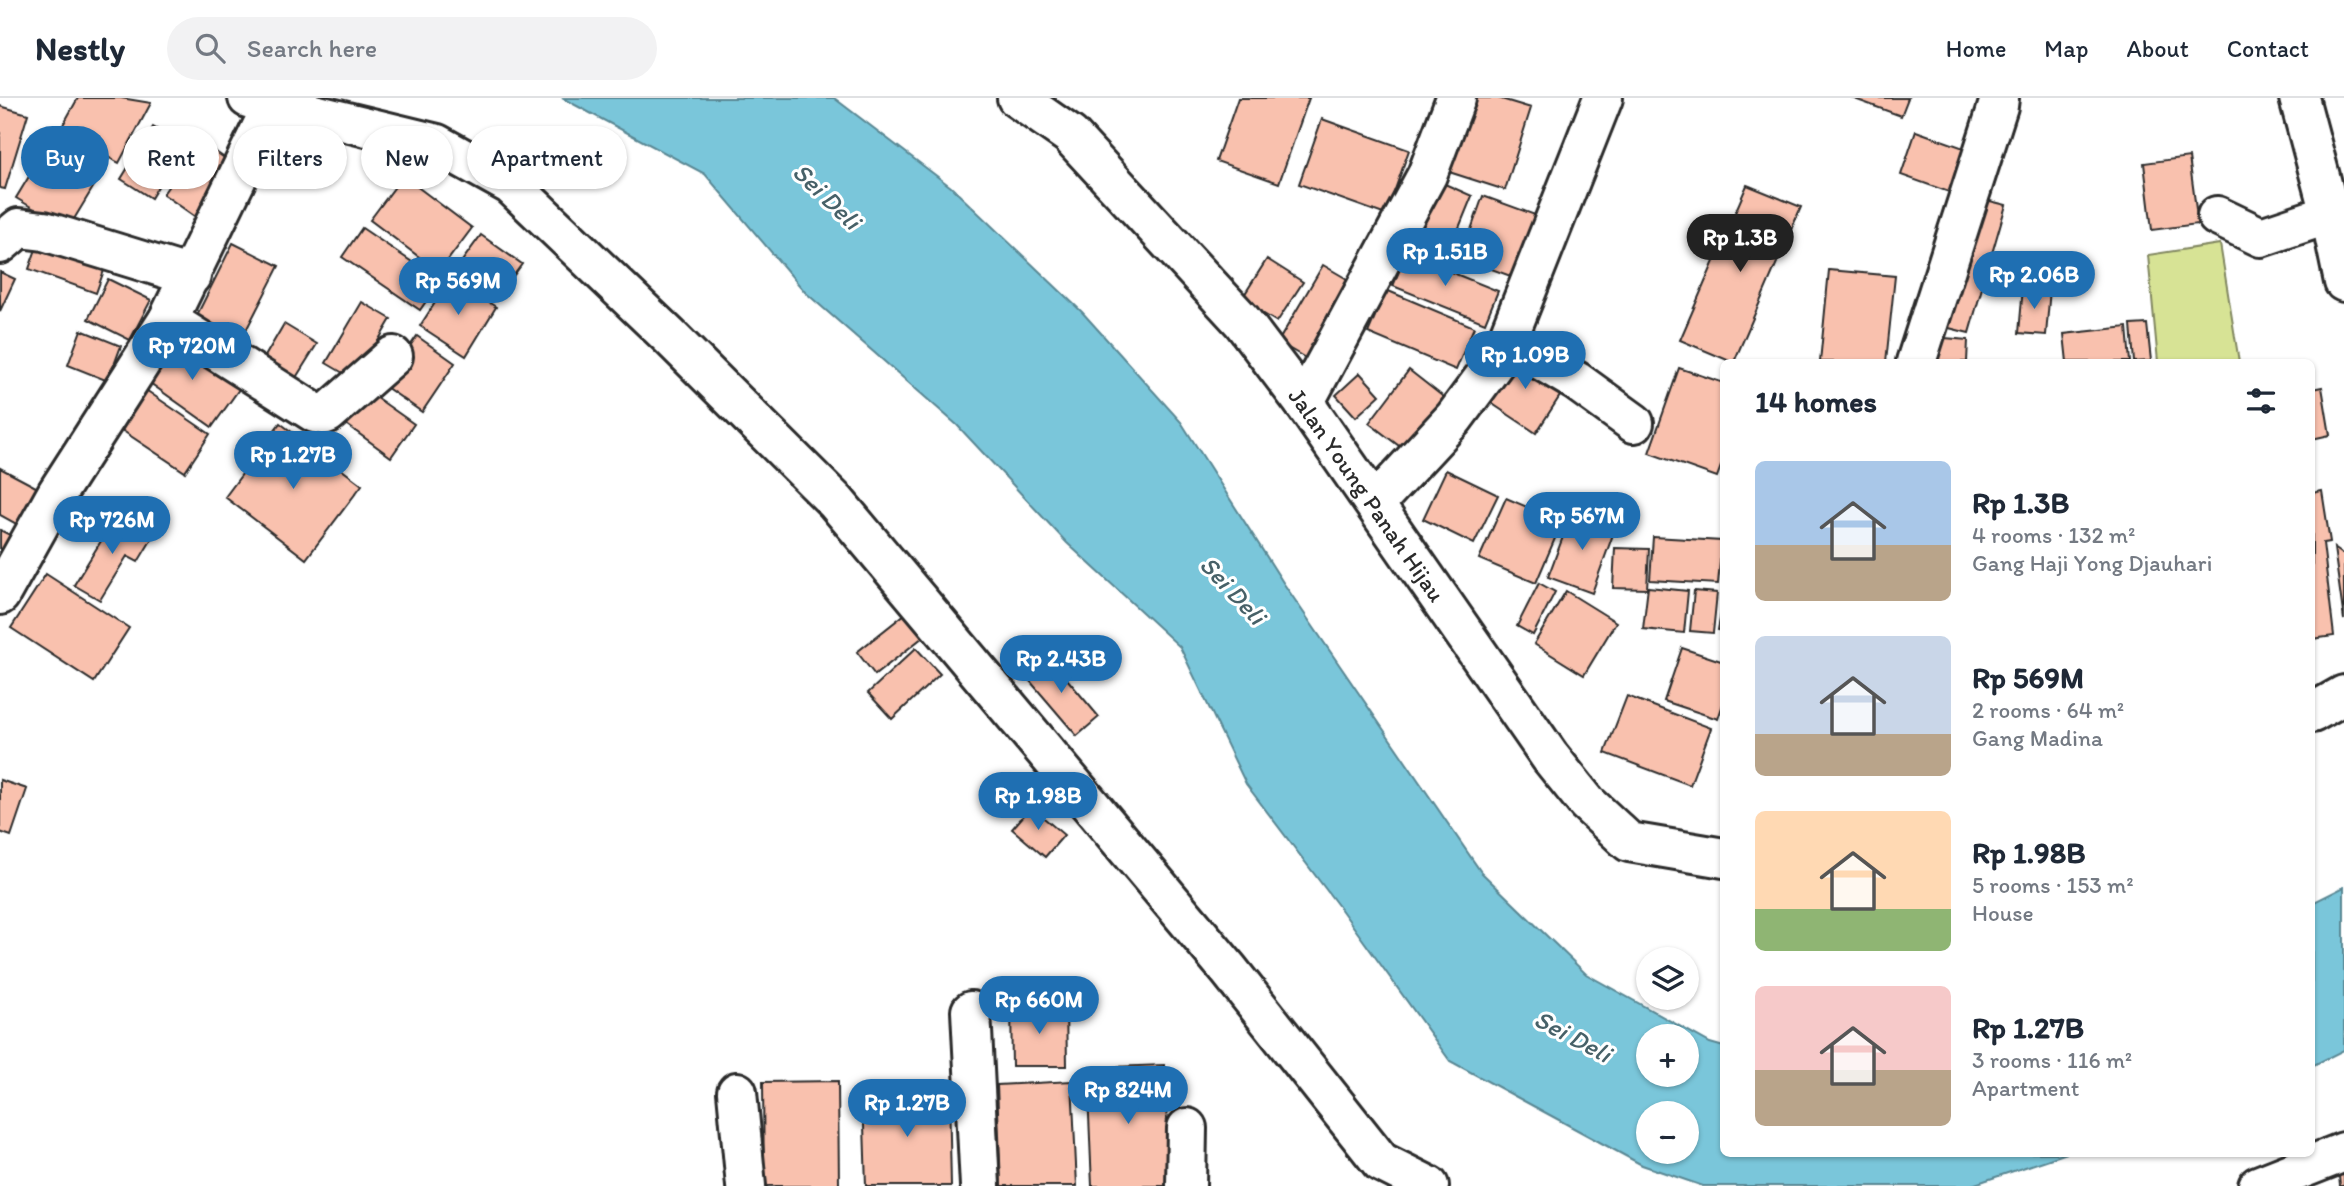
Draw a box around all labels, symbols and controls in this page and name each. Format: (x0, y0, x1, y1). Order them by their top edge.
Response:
search box (167, 17, 657, 80)
text: Nestly (35, 29, 125, 68)
icon: search (191, 29, 229, 67)
text: Search here (247, 32, 377, 64)
text: Home (1946, 34, 2006, 63)
text: Map (2044, 34, 2088, 63)
text: About (2126, 34, 2189, 63)
text: Contact (2227, 34, 2309, 63)
chip: Buy (21, 126, 109, 189)
chip: Rent (123, 126, 219, 189)
chip: Filters (233, 126, 347, 189)
chip: New (361, 126, 453, 189)
chip: Apartment (467, 126, 627, 189)
water label: Sei Deli (786, 156, 869, 238)
pin: Rp 1.3B (1675, 214, 1805, 274)
text: Rp 1.3B (1703, 223, 1777, 251)
pin: Rp 1.51B (1373, 228, 1517, 288)
text: Rp 1.51B (1402, 237, 1488, 265)
pin: Rp 2.06B (1962, 252, 2106, 311)
pin: Rp 569M (393, 258, 523, 317)
text: Rp 2.06B (1989, 260, 2079, 288)
text: Rp 569M (415, 266, 501, 294)
pin: Rp 720M (127, 322, 257, 382)
text: Rp 720M (148, 331, 236, 359)
pin: Rp 1.09B (1453, 331, 1597, 391)
text: Rp 1.09B (1481, 340, 1569, 368)
street label: Jalan Young Panah Hijau (1283, 382, 1452, 607)
icon: filters (2242, 382, 2280, 420)
text: 14 homes (1755, 383, 1877, 420)
pin: Rp 1.27B (221, 432, 365, 491)
text: Rp 1.27B (250, 440, 336, 468)
text: Rp 1.3B (1972, 484, 2069, 521)
icon: home (1811, 489, 1895, 573)
pin: Rp 567M (1517, 492, 1647, 552)
pin: Rp 726M (47, 496, 177, 556)
text: Rp 567M (1539, 501, 1625, 529)
text: Rp 726M (69, 505, 155, 533)
text: 4 rooms · 132 m² (1972, 521, 2135, 549)
water label: Sei Deli (1193, 549, 1274, 633)
text: Gang Haji Yong Djauhari (1972, 549, 2212, 577)
pin: Rp 2.43B (989, 636, 1133, 695)
text: Rp 2.43B (1016, 644, 1106, 672)
text: Rp 569M (1972, 659, 2084, 696)
icon: home (1811, 664, 1895, 748)
text: 2 rooms · 64 m² (1972, 696, 2124, 724)
text: Gang Madina (1972, 724, 2103, 752)
pin: Rp 1.98B (966, 772, 1110, 832)
text: Rp 1.98B (994, 781, 1082, 809)
text: Rp 1.98B (1972, 834, 2086, 871)
icon: home (1811, 839, 1895, 923)
text: 5 rooms · 153 m² (1972, 871, 2134, 899)
text: House (1972, 899, 2034, 927)
map controls (1636, 947, 1699, 1164)
button: layers (1636, 947, 1699, 1010)
pin: Rp 660M (974, 976, 1104, 1036)
text: Rp 660M (995, 985, 1083, 1013)
water label: Sei Deli (1529, 1002, 1619, 1071)
text: Rp 1.27B (1972, 1009, 2084, 1046)
icon: home (1811, 1014, 1895, 1098)
button: + (1636, 1024, 1699, 1087)
text: 3 rooms · 116 m² (1972, 1046, 2132, 1074)
pin: Rp 824M (1063, 1066, 1193, 1126)
text: Apartment (1972, 1074, 2079, 1102)
text: Rp 824M (1084, 1075, 1172, 1103)
pin: Rp 1.27B (835, 1080, 979, 1139)
text: Rp 1.27B (864, 1088, 950, 1116)
button: − (1636, 1101, 1699, 1164)

